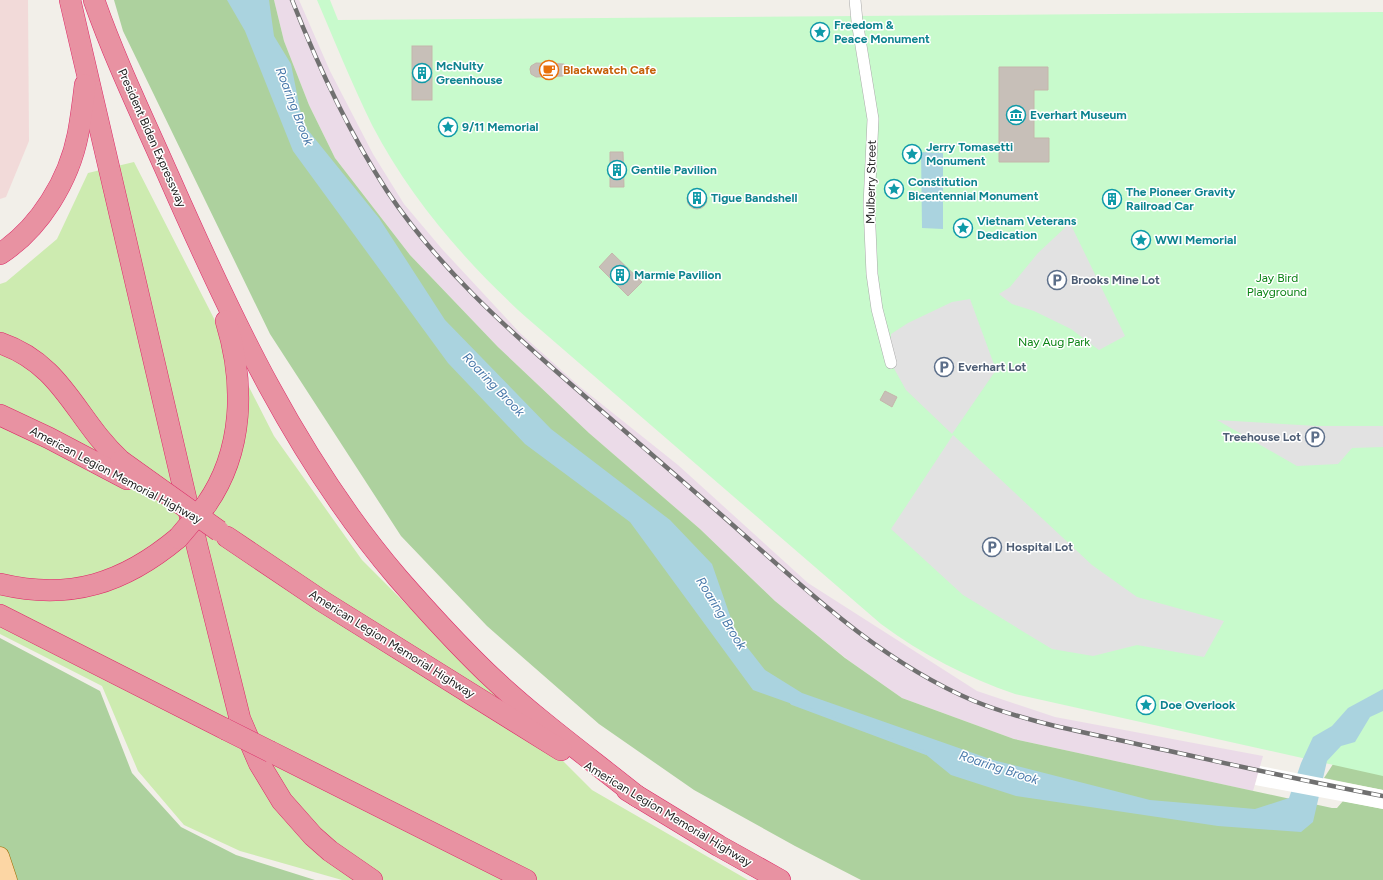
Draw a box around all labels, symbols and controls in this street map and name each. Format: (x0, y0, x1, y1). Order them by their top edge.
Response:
place label: Freedom & Peace Monument (834, 18, 930, 46)
place icon: Freedom & Peace Monument (809, 21, 831, 43)
place label: McNulty Greenhouse (436, 59, 503, 87)
cafe icon: Blackwatch Cafe (538, 59, 560, 81)
building icon: McNulty Greenhouse (411, 62, 433, 84)
place label: Blackwatch Cafe (563, 63, 657, 77)
water label: Roaring Brook (273, 65, 317, 148)
street label: President Biden Expressway (115, 66, 189, 210)
museum icon: Everhart Museum (1005, 104, 1027, 126)
place label: Everhart Museum (1030, 108, 1127, 122)
place icon: 9/11 Memorial (437, 116, 459, 138)
place label: 9/11 Memorial (462, 120, 539, 134)
street label: Mulberry Street (863, 139, 879, 224)
place label: Jerry Tomasetti Monument (926, 140, 1013, 168)
place icon: Jerry Tomasetti Monument (901, 143, 923, 165)
building icon: Gentile Pavilion (606, 159, 628, 181)
place label: Gentile Pavilion (631, 163, 717, 177)
place label: Constitution Bicentennial Monument (908, 175, 1039, 203)
place icon: Constitution Bicentennial Monument (883, 178, 905, 200)
place label: The Pioneer Gravity Railroad Car (1126, 185, 1236, 213)
building icon: Tigue Bandshell (686, 187, 708, 209)
building icon: The Pioneer Gravity Railroad Car (1101, 188, 1123, 210)
place label: Tigue Bandshell (711, 191, 797, 205)
place label: Vietnam Veterans Dedication (977, 214, 1077, 242)
place icon: Vietnam Veterans Dedication (952, 217, 974, 239)
place icon: WWI Memorial (1130, 229, 1152, 251)
place label: WWI Memorial (1155, 233, 1236, 247)
building icon: Marmie Pavilion (609, 264, 631, 286)
place label: Marmie Pavilion (634, 268, 722, 282)
parking icon: Brooks Mine Lot (1046, 269, 1068, 291)
park label: Jay Bird Playground (1247, 271, 1307, 299)
place label: Brooks Mine Lot (1071, 273, 1160, 287)
park label: Nay Aug Park (1018, 335, 1090, 349)
water label: Roaring Brook (460, 349, 528, 420)
parking icon: Everhart Lot (933, 356, 955, 378)
place label: Everhart Lot (958, 360, 1027, 374)
street label: American Legion Memorial Highway (28, 424, 205, 527)
parking icon: Treehouse Lot (1304, 426, 1326, 448)
place label: Treehouse Lot (1223, 430, 1301, 444)
parking icon: Hospital Lot (981, 536, 1003, 558)
place label: Hospital Lot (1006, 540, 1073, 554)
water label: Roaring Brook (693, 574, 750, 653)
street label: American Legion Memorial Highway (307, 587, 478, 701)
place icon: Doe Overlook (1135, 694, 1157, 716)
place label: Doe Overlook (1160, 698, 1236, 712)
water label: Roaring Brook (957, 748, 1041, 788)
street label: American Legion Memorial Highway (582, 758, 755, 870)

